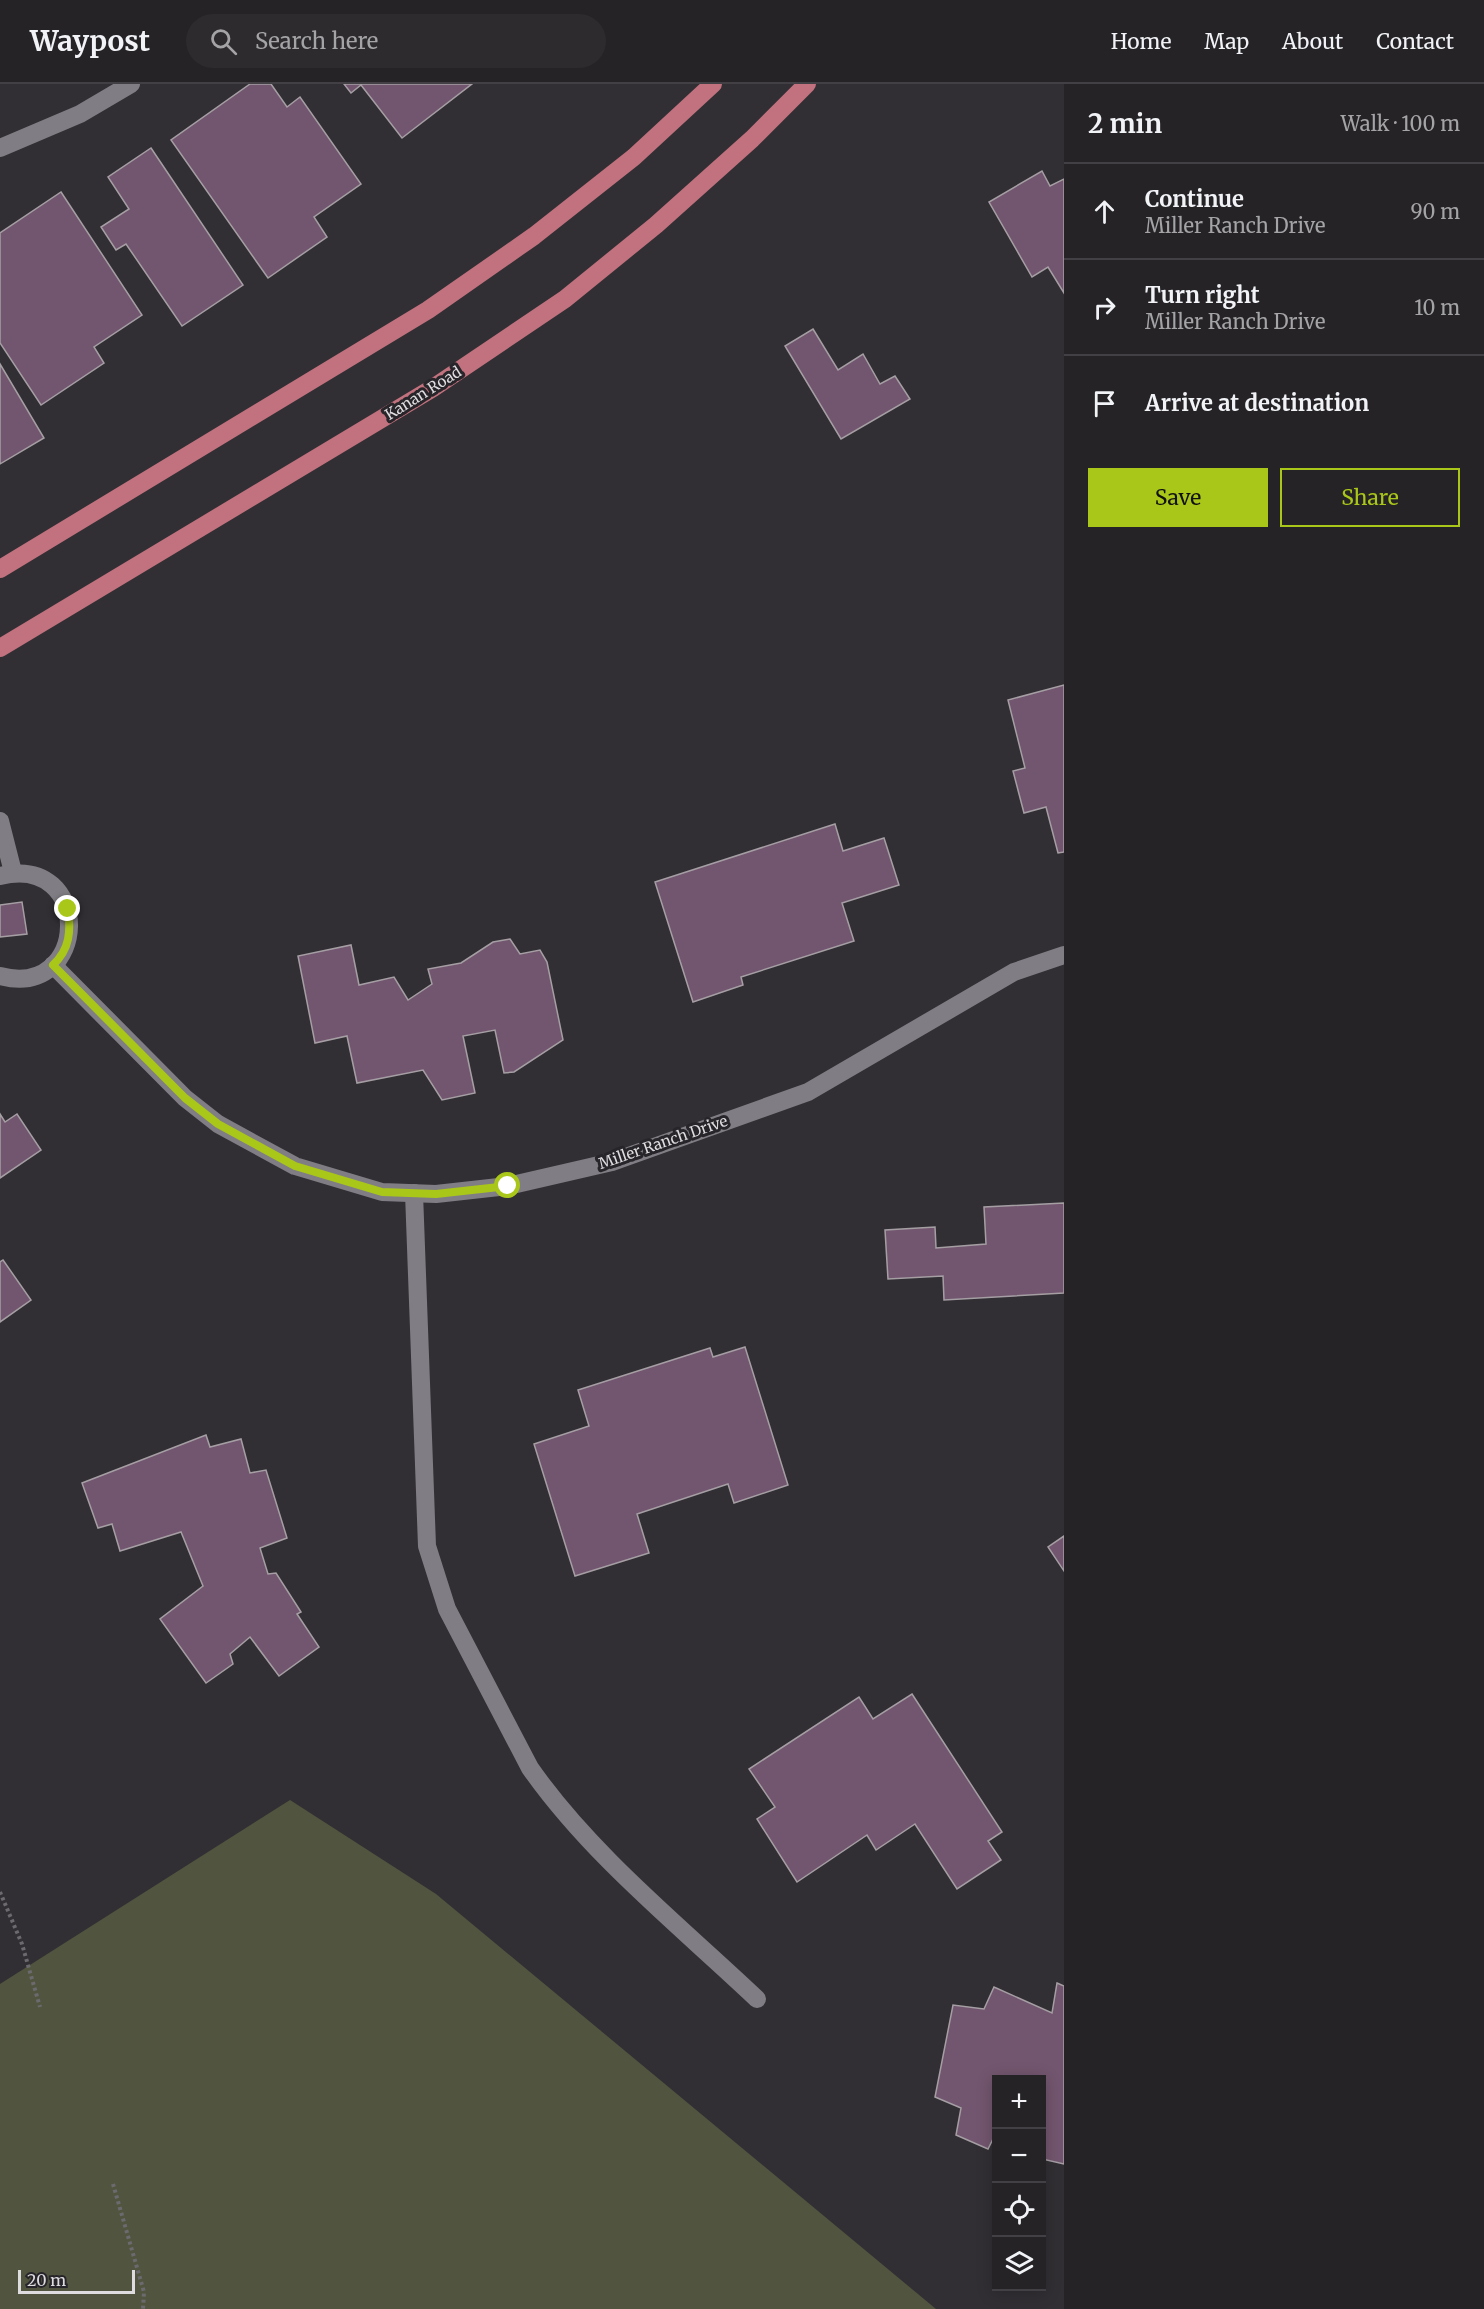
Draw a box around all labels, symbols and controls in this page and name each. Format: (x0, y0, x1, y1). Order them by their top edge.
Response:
search box (186, 14, 606, 68)
text: Waypost (30, 23, 150, 59)
icon: search (207, 25, 240, 58)
text: Search here (255, 27, 378, 55)
text: Home (1111, 28, 1171, 55)
text: Map (1204, 28, 1249, 55)
text: About (1282, 28, 1343, 55)
text: Contact (1376, 28, 1454, 55)
text: 2 min (1088, 107, 1162, 140)
text: Walk · 100 m (1341, 111, 1460, 136)
text: Continue (1145, 185, 1244, 213)
icon: ahead (1088, 195, 1121, 228)
text: 90 m (1410, 199, 1460, 224)
text: Miller Ranch Drive (1145, 213, 1325, 238)
text: Turn right (1145, 281, 1259, 309)
icon: right (1088, 291, 1121, 324)
text: 10 m (1414, 295, 1460, 320)
text: Miller Ranch Drive (1145, 309, 1325, 334)
street label: Kanan Road (381, 362, 465, 424)
icon: arrive (1088, 387, 1121, 420)
text: Arrive at destination (1145, 389, 1369, 417)
button: Save (1088, 468, 1268, 527)
button: Share (1280, 468, 1460, 527)
route end (54, 895, 80, 921)
street label: Miller Ranch Drive (596, 1111, 730, 1173)
route start (494, 1172, 520, 1198)
map controls (992, 2075, 1046, 2291)
button: + (992, 2075, 1046, 2129)
button: − (992, 2129, 1046, 2183)
button: locate (992, 2183, 1046, 2237)
button: layers (992, 2237, 1046, 2291)
scale bar (18, 2267, 135, 2294)
text: 20 m (27, 2270, 66, 2290)

